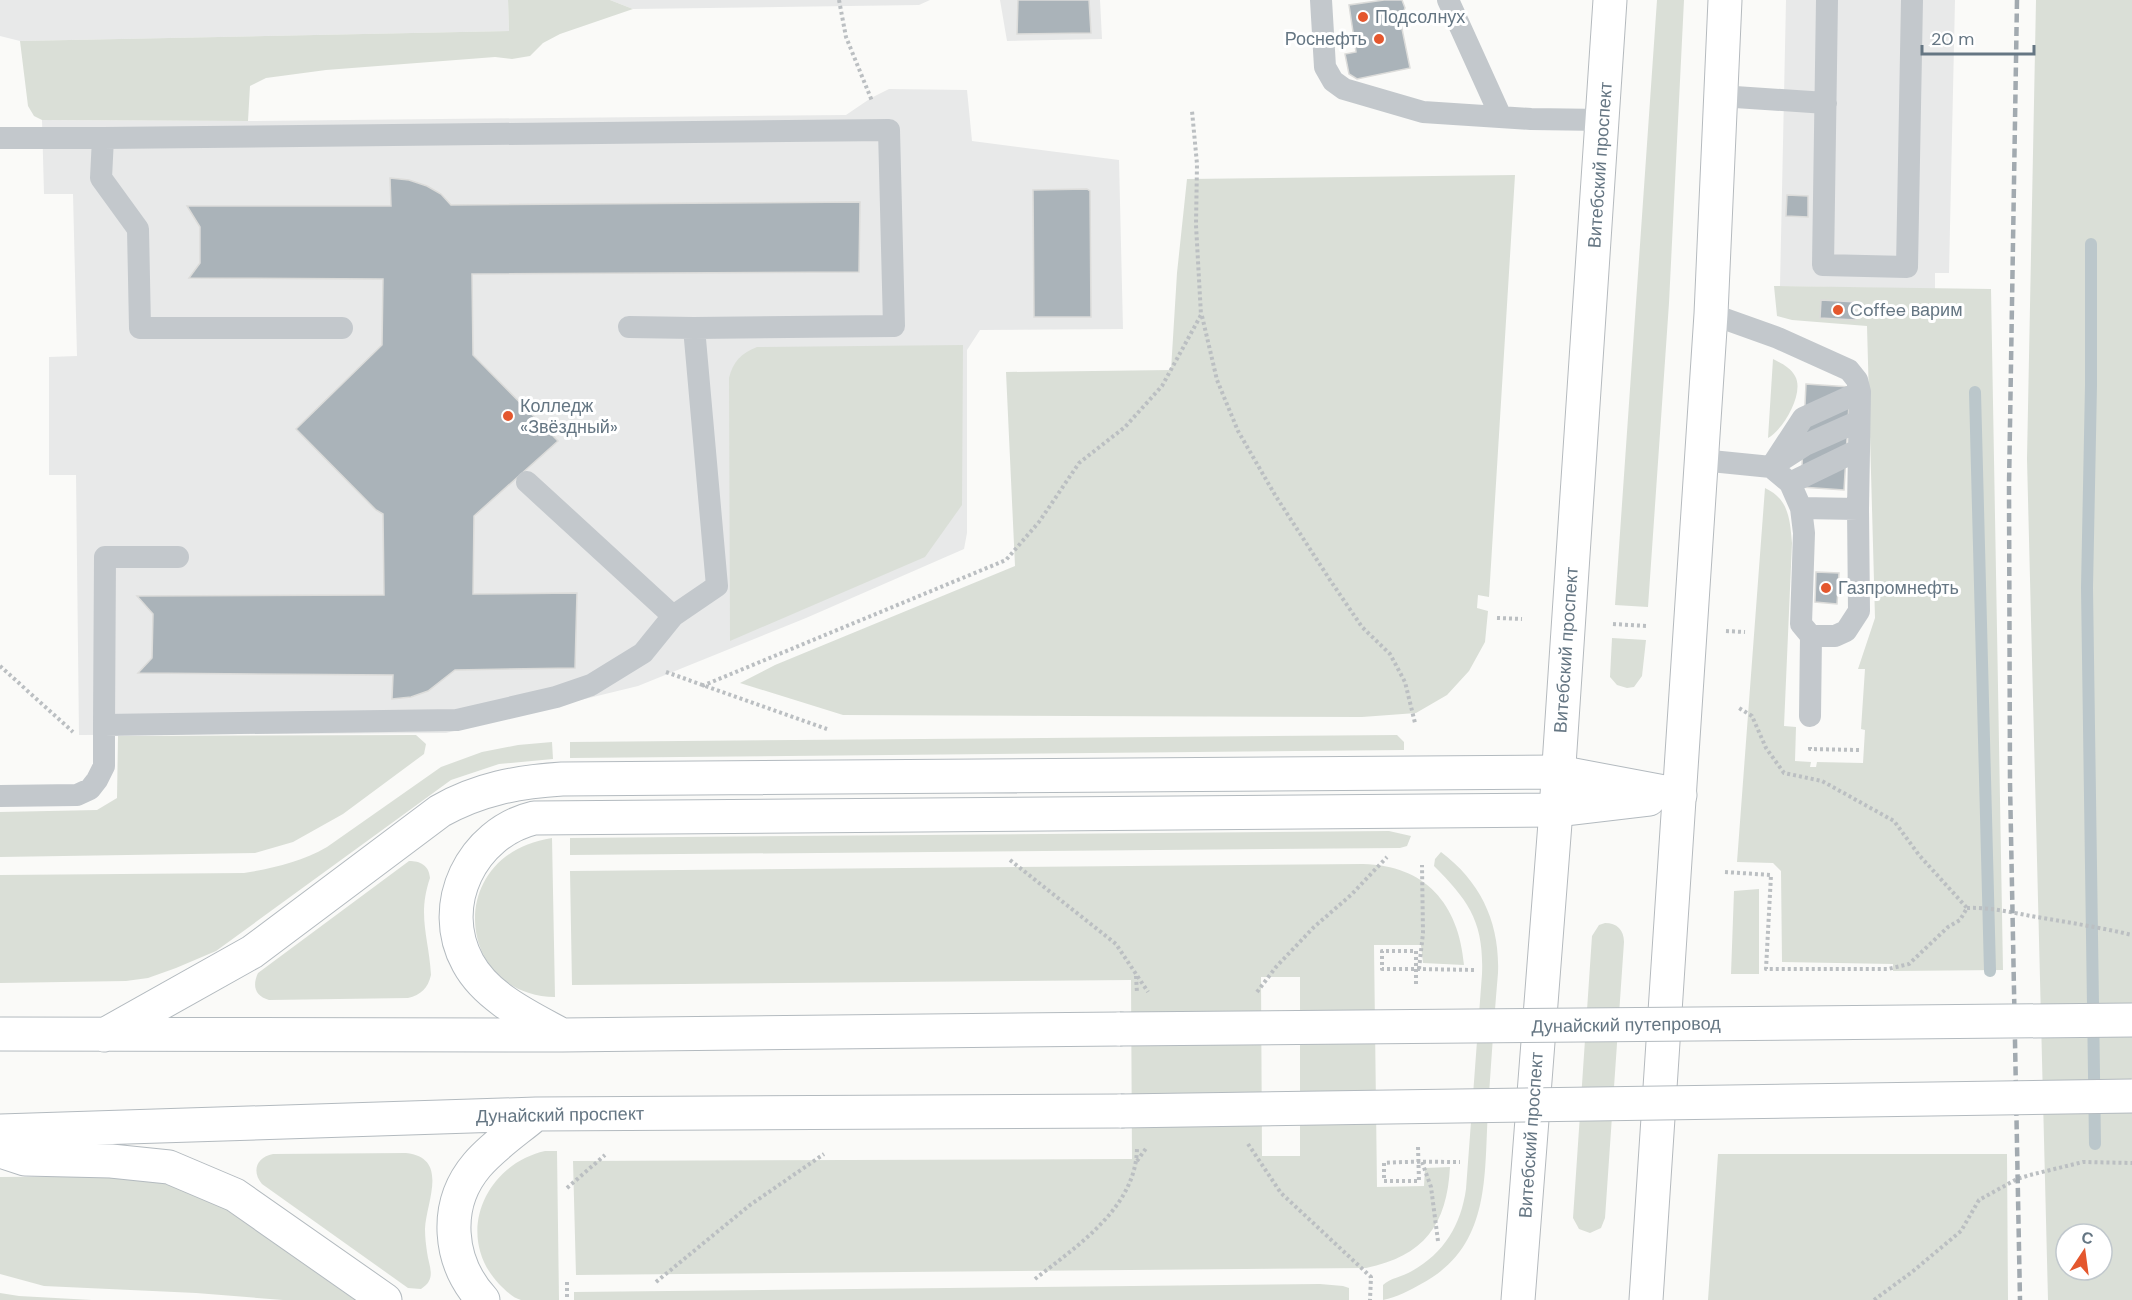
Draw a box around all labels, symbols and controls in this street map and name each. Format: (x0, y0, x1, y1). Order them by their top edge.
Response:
place label: Подсолнух (1375, 5, 1465, 29)
marker: Подсолнух (1356, 10, 1370, 24)
scale bar (1922, 18, 2034, 56)
place label: Роснефть (1285, 27, 1367, 51)
text: 20 m (1931, 27, 1974, 51)
marker: Роснефть (1372, 32, 1386, 46)
street label: Витебский проспект (1582, 81, 1618, 249)
place label: Coffee варим (1850, 298, 1963, 322)
marker: Coffee варим (1831, 303, 1845, 317)
place label: Колледж «Звёздный» (520, 394, 618, 439)
marker: Колледж «Звёздный» (501, 409, 515, 423)
street label: Витебский проспект (1548, 566, 1584, 734)
place label: Газпромнефть (1838, 576, 1959, 600)
marker: Газпромнефть (1819, 581, 1833, 595)
street label: Дунайский путепровод (1531, 1011, 1721, 1039)
street label: Витебский проспект (1513, 1051, 1549, 1219)
street label: Дунайский проспект (476, 1102, 644, 1128)
north arrow (2054, 1222, 2114, 1282)
text: С (2079, 1226, 2096, 1250)

